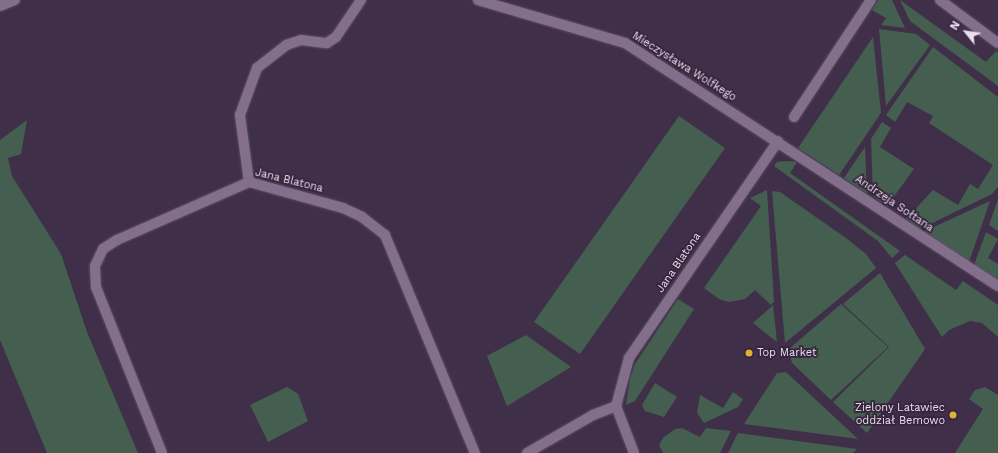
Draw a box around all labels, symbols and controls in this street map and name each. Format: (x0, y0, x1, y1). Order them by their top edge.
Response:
north arrow (946, 12, 986, 52)
text: N (948, 19, 963, 33)
street label: Mieczysława Wolfkego (629, 29, 739, 105)
street label: Jana Blatona (254, 166, 324, 196)
street label: Andrzeja Sołtana (852, 173, 936, 235)
street label: Jana Blatona (654, 230, 704, 296)
place label: Top Market (757, 346, 817, 360)
marker: Top Market (744, 348, 754, 358)
place label: Zielony Latawiec oddział Bemowo (855, 402, 945, 428)
marker: Zielony Latawiec oddział Bemowo (948, 410, 958, 420)

